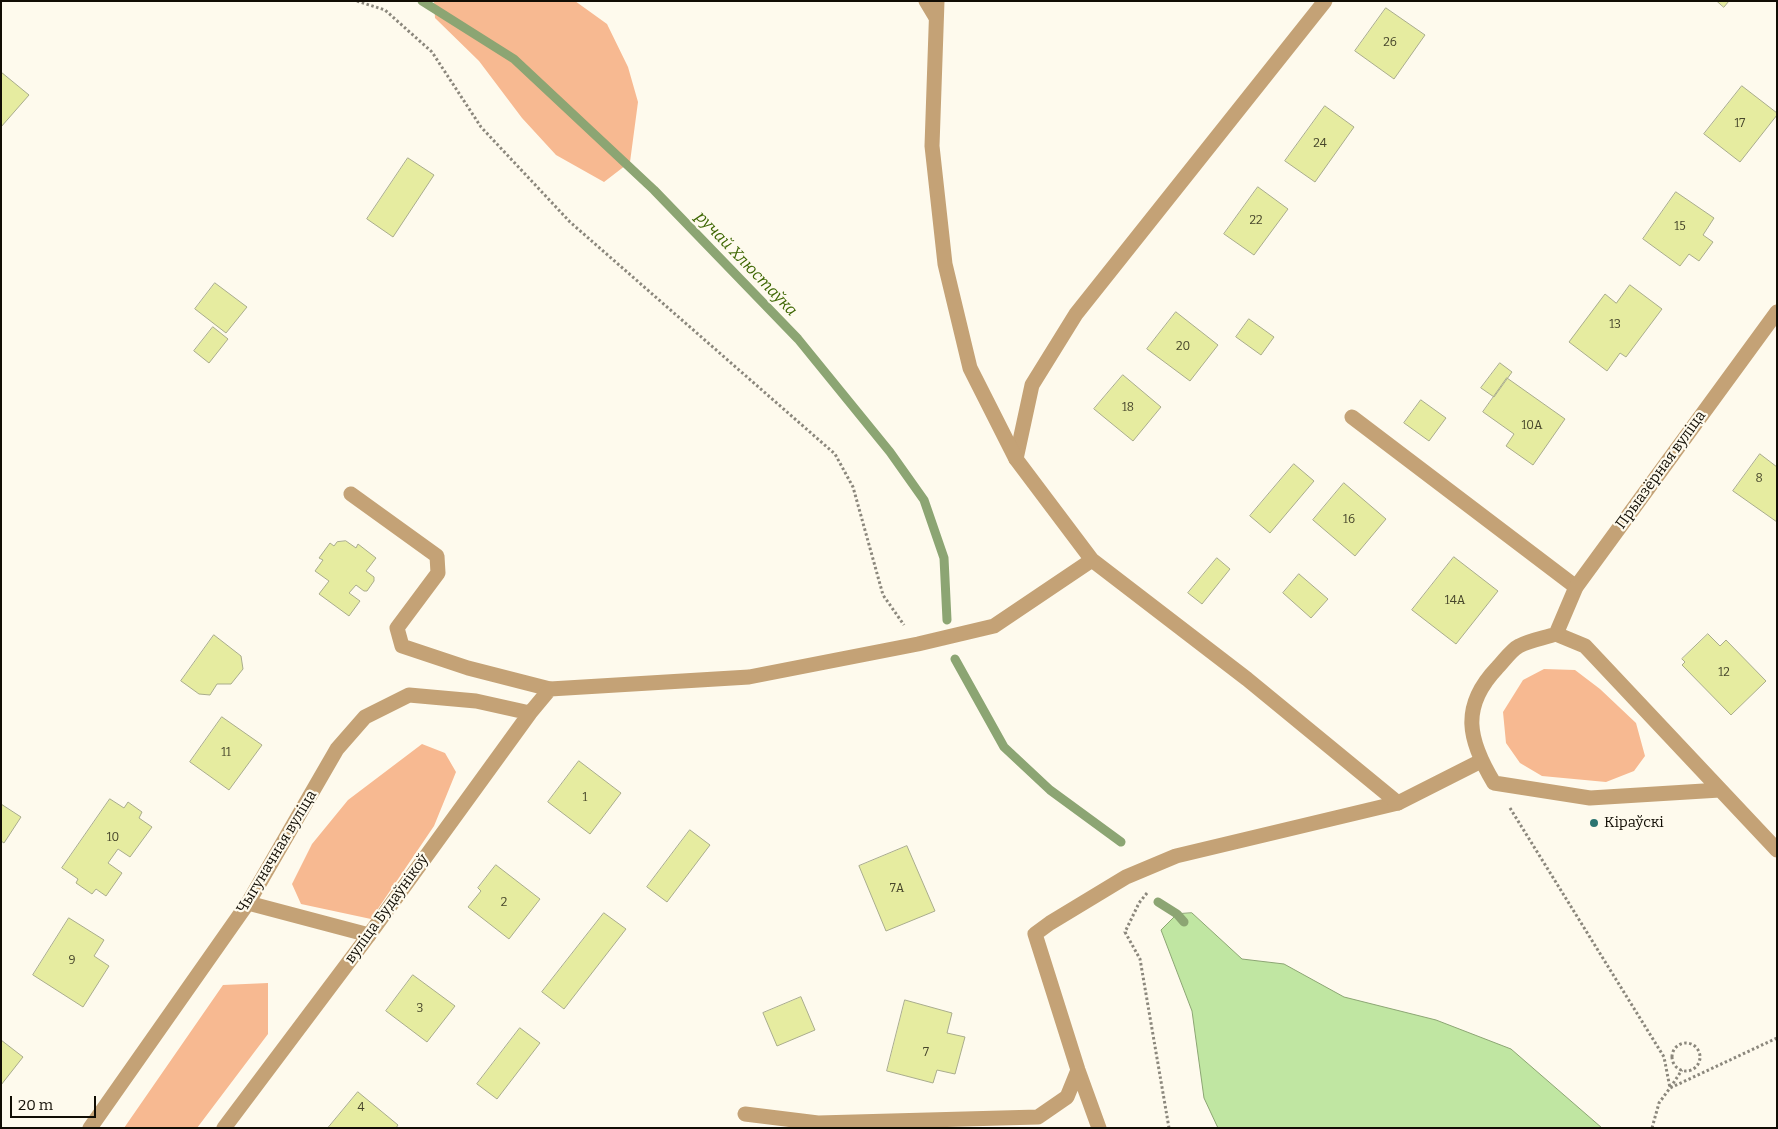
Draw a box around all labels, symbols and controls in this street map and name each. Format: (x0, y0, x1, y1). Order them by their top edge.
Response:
house number: 26 (1383, 36, 1397, 50)
house number: 17 (1735, 117, 1745, 131)
house number: 24 (1313, 137, 1327, 151)
water label: ручай Хлюстаўка (691, 208, 801, 320)
house number: 22 (1249, 214, 1263, 228)
house number: 15 (1674, 220, 1686, 234)
house number: 13 (1609, 318, 1621, 332)
house number: 20 (1176, 340, 1190, 354)
house number: 18 (1122, 401, 1134, 415)
street label: Прыазёрная вуліца (1612, 407, 1710, 533)
house number: 10А (1521, 419, 1543, 433)
house number: 8 (1755, 472, 1763, 486)
house number: 16 (1343, 513, 1355, 527)
house number: 14А (1445, 594, 1465, 608)
house number: 12 (1718, 666, 1730, 680)
house number: 11 (221, 746, 231, 760)
street label: Чыгуначная вуліца (233, 787, 321, 917)
house number: 1 (583, 791, 587, 805)
place label: Кіраўскі (1604, 814, 1664, 832)
marker: Кіраўскі (1588, 817, 1600, 829)
house number: 10 (107, 831, 119, 845)
street label: вуліца Будаўнікоў (341, 851, 433, 967)
house number: 7А (890, 882, 904, 896)
house number: 2 (501, 896, 507, 910)
house number: 9 (68, 954, 76, 968)
house number: 3 (417, 1002, 423, 1016)
house number: 7 (923, 1046, 929, 1060)
scale bar (12, 1086, 99, 1118)
text: 20 m (18, 1096, 53, 1114)
house number: 4 (357, 1101, 365, 1115)

